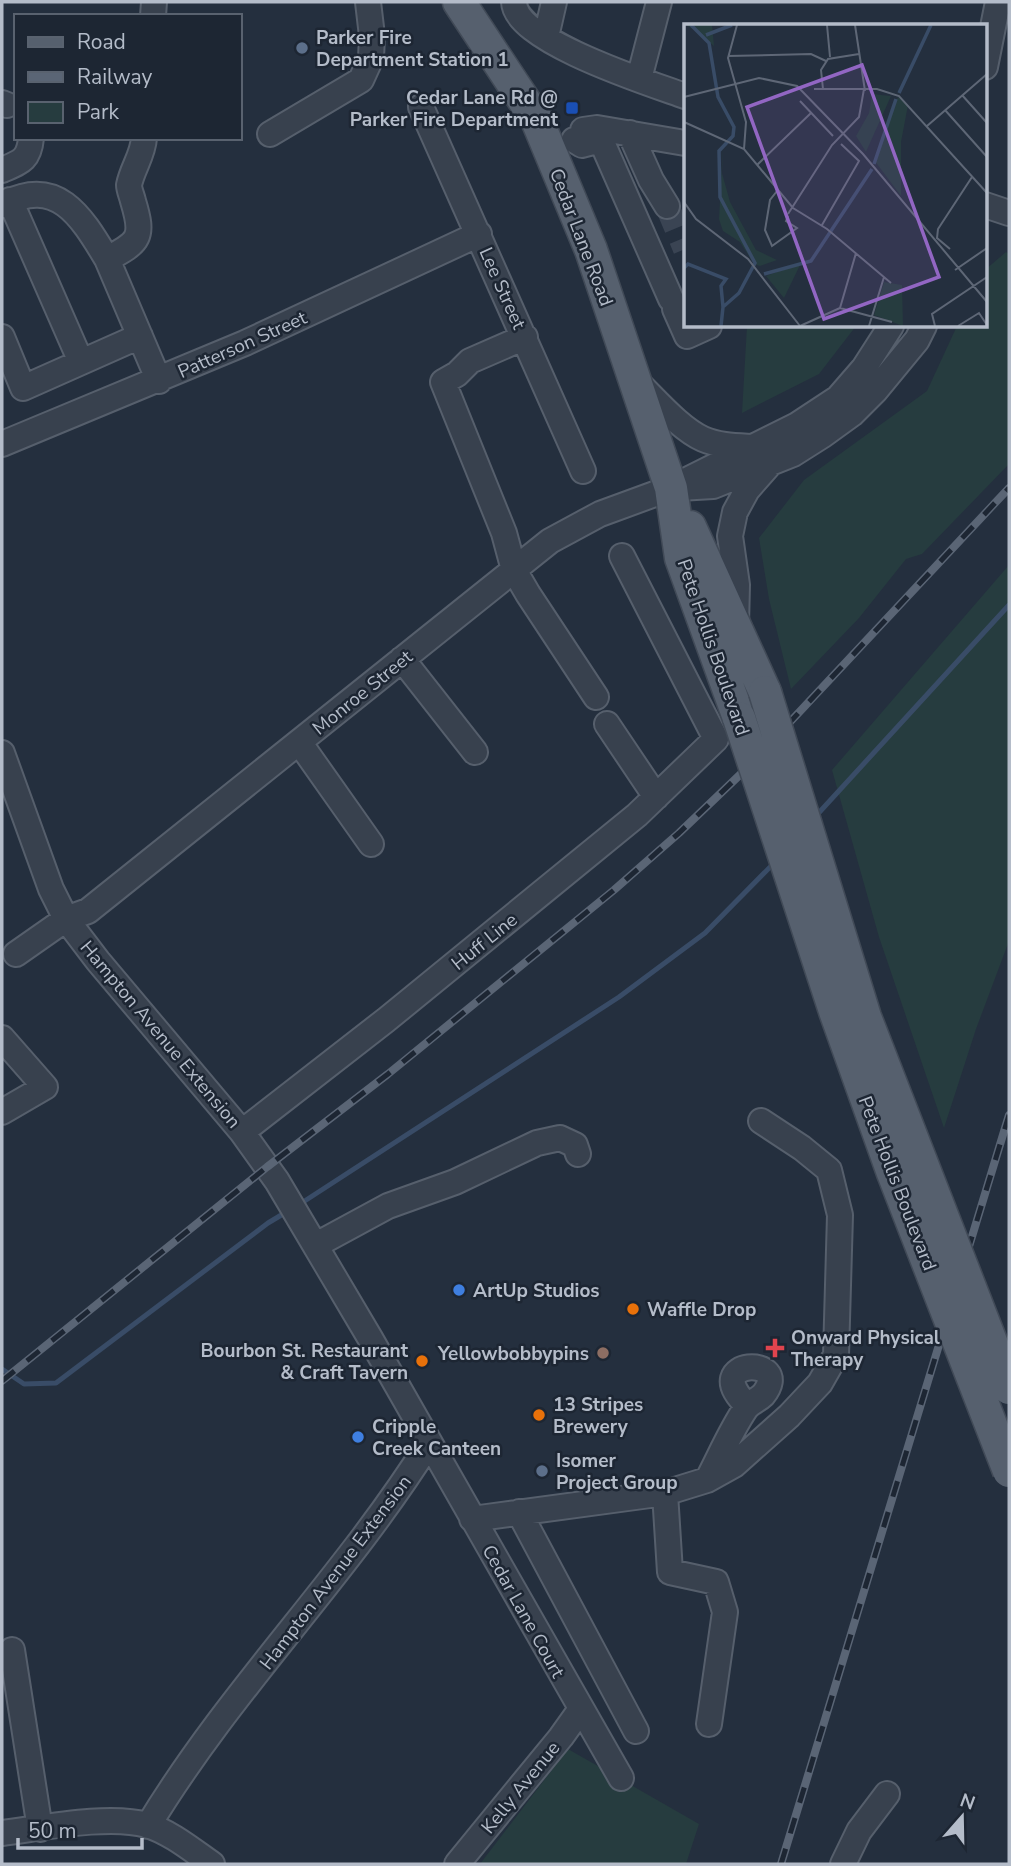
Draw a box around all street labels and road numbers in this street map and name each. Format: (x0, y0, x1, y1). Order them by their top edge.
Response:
street label: Cedar Lane Road (543, 165, 619, 310)
street label: Lee Street (472, 243, 532, 334)
street label: Patterson Street (174, 305, 311, 385)
street label: Pete Hollis Boulevard (671, 556, 755, 739)
street label: Monroe Street (307, 644, 418, 741)
street label: Huff Line (446, 907, 523, 976)
street label: Hampton Avenue Extension (74, 935, 247, 1134)
street label: Pete Hollis Boulevard (852, 1092, 942, 1274)
street label: Hampton Avenue Extension (254, 1470, 418, 1675)
street label: Cedar Lane Court (476, 1540, 571, 1683)
street label: Kelly Avenue (475, 1736, 566, 1839)

